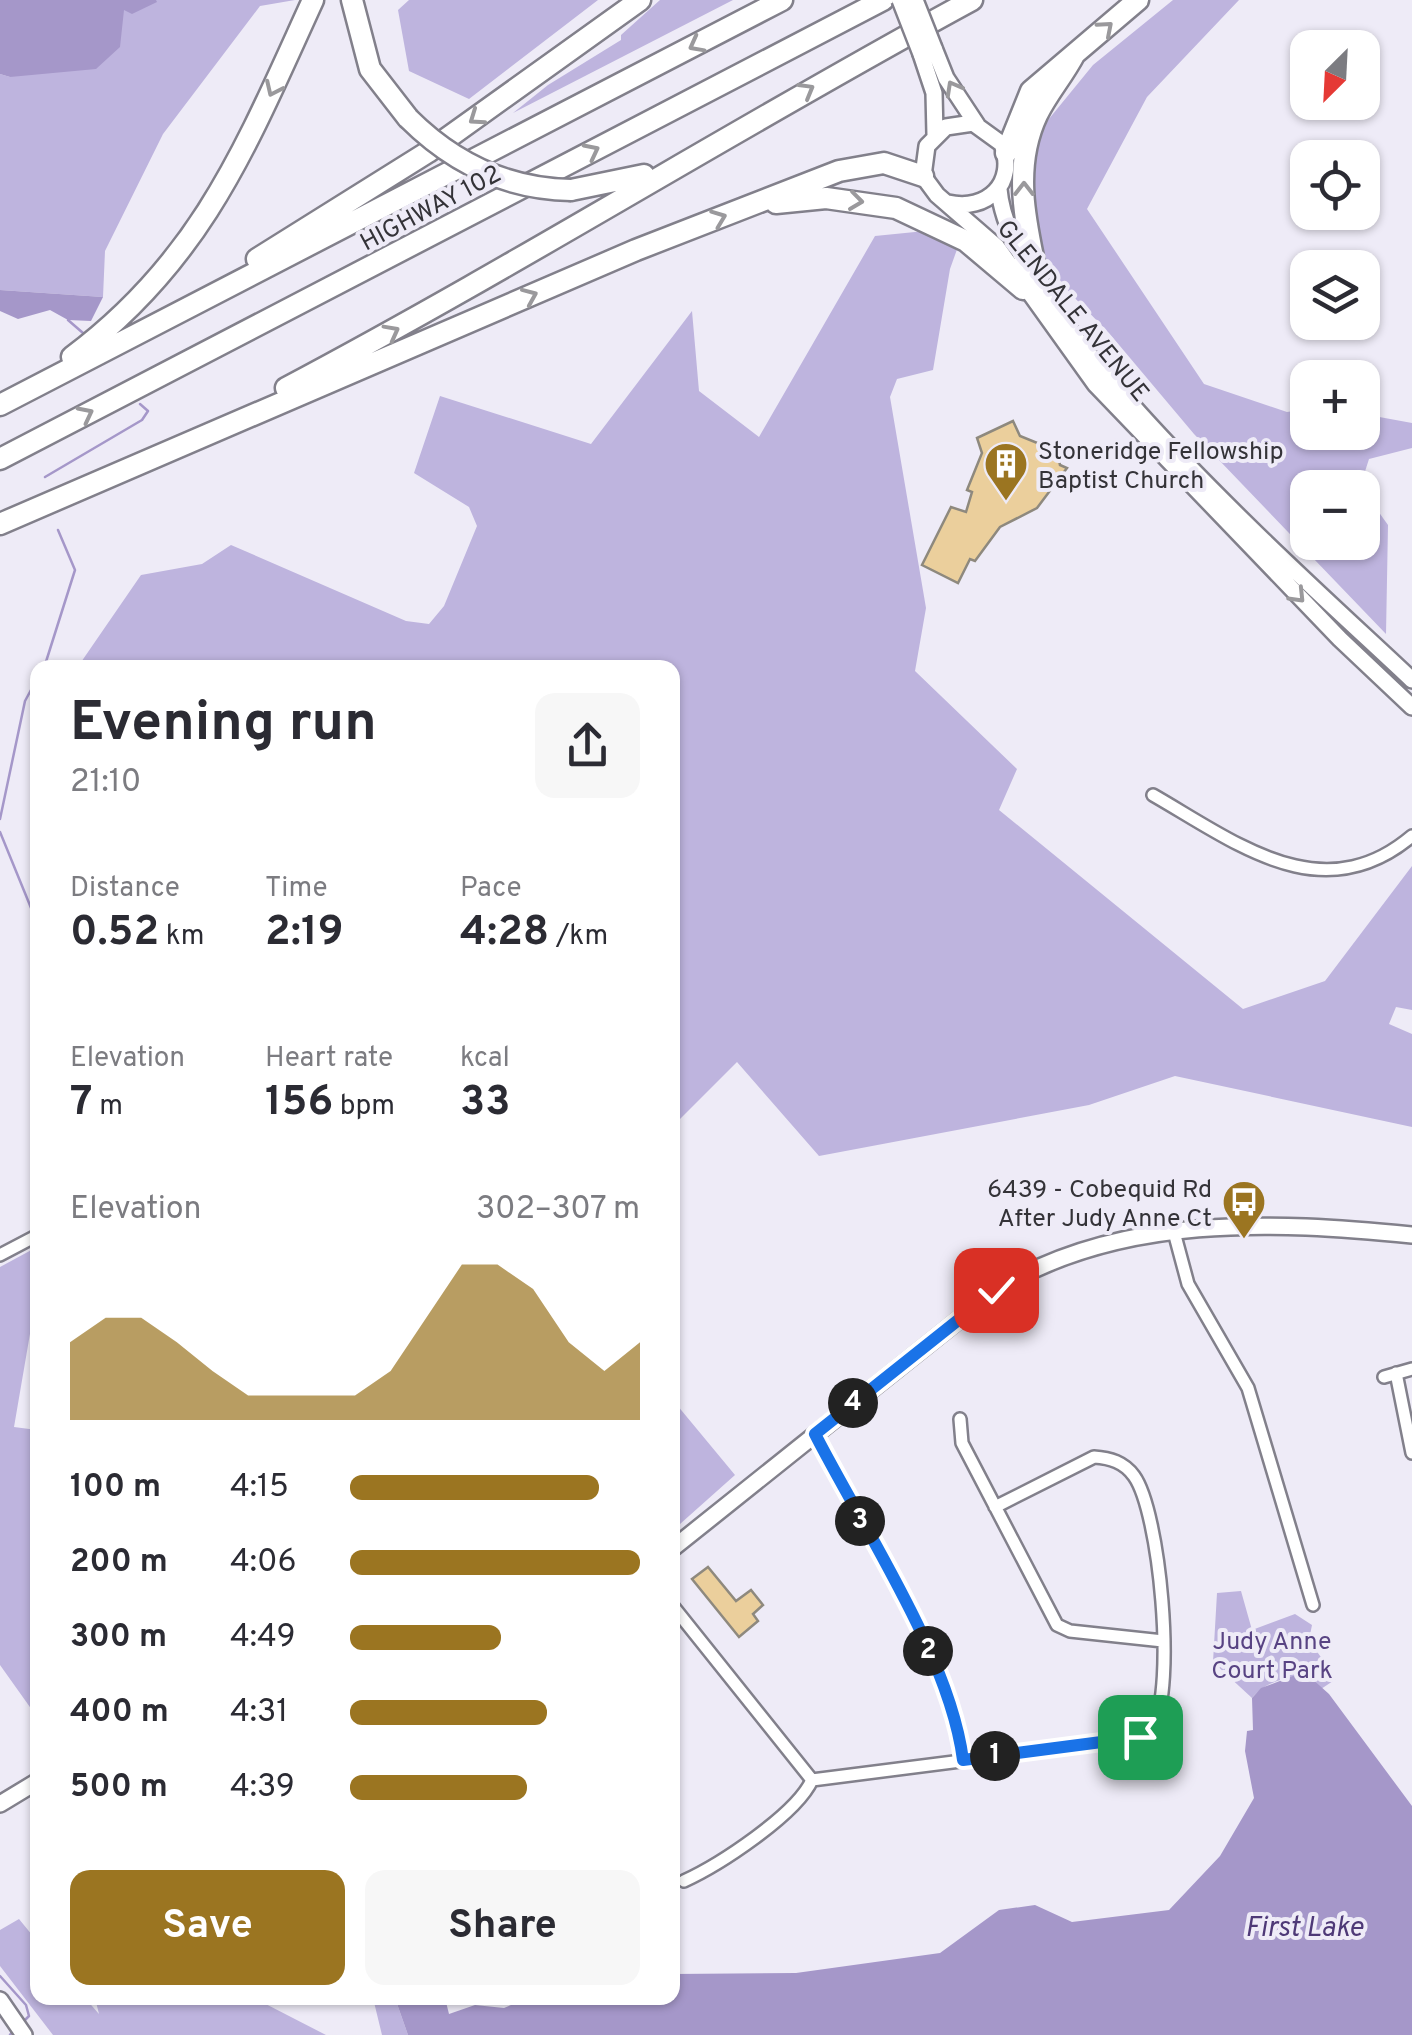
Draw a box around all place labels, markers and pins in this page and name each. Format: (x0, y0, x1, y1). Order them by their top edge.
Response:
place label: Stoneridge Fellowship Baptist Church (1038, 437, 1284, 498)
building icon: Stoneridge Fellowship Baptist Church (983, 441, 1029, 502)
place label: 6439 - Cobequid Rd After Judy Anne Ct (987, 1175, 1212, 1236)
bus stop icon: 6439 - Cobequid Rd After Judy Anne Ct (1221, 1179, 1267, 1240)
pin (954, 1248, 1039, 1333)
pin: 4 (828, 1378, 878, 1428)
pin: 3 (835, 1496, 885, 1546)
pin: 2 (903, 1626, 953, 1676)
pin (1098, 1695, 1183, 1780)
pin: 1 (970, 1731, 1020, 1781)

